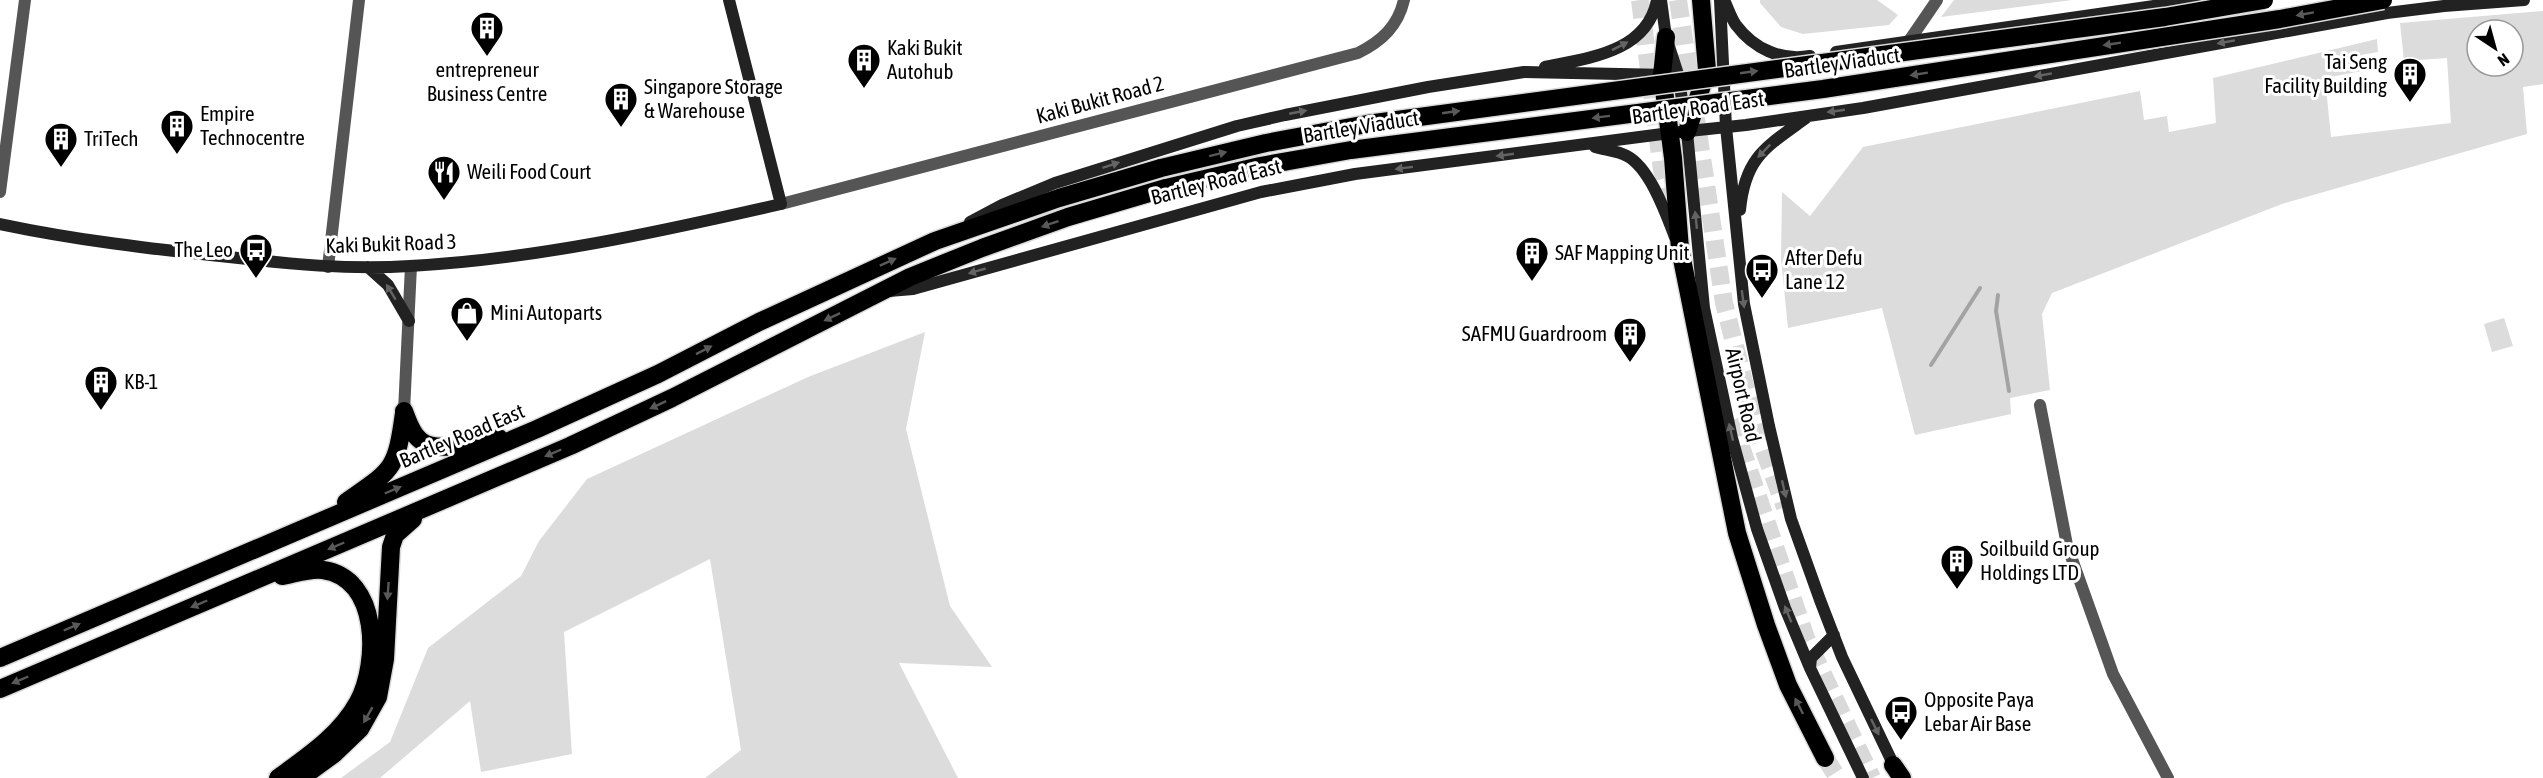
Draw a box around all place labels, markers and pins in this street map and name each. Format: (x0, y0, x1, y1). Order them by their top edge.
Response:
building icon: entrepreneur Business Centre (469, 10, 505, 57)
place label: Kaki Bukit Autohub (887, 35, 963, 83)
building icon: Kaki Bukit Autohub (846, 42, 882, 89)
place label: Tai Seng Facility Building (2264, 49, 2387, 97)
building icon: Tai Seng Facility Building (2392, 56, 2428, 103)
place label: entrepreneur Business Centre (427, 57, 547, 105)
place label: Singapore Storage & Warehouse (644, 74, 783, 122)
building icon: Singapore Storage & Warehouse (603, 81, 639, 128)
place label: Empire Technocentre (200, 101, 305, 149)
building icon: Empire Technocentre (159, 108, 195, 155)
building icon: TriTech (43, 121, 79, 168)
place label: TriTech (84, 126, 138, 150)
restaurant icon: Weili Food Court (426, 154, 462, 201)
place label: Weili Food Court (467, 159, 591, 183)
bus stop icon: The Leo (238, 232, 274, 279)
building icon: SAF Mapping Unit (1514, 235, 1550, 282)
place label: The Leo (174, 237, 233, 261)
place label: SAF Mapping Unit (1555, 240, 1690, 264)
place label: After Defu Lane 12 (1785, 245, 1863, 293)
bus stop icon: After Defu Lane 12 (1744, 252, 1780, 299)
shop icon: Mini Autoparts (449, 295, 485, 342)
place label: Mini Autoparts (490, 300, 602, 324)
building icon: SAFMU Guardroom (1612, 316, 1648, 363)
place label: SAFMU Guardroom (1462, 321, 1607, 345)
building icon: KB-1 (83, 364, 119, 411)
place label: KB-1 (124, 369, 158, 393)
place label: Soilbuild Group Holdings LTD (1980, 536, 2100, 584)
building icon: Soilbuild Group Holdings LTD (1939, 543, 1975, 590)
place label: Opposite Paya Lebar Air Base (1924, 687, 2034, 735)
bus stop icon: Opposite Paya Lebar Air Base (1883, 694, 1919, 741)

